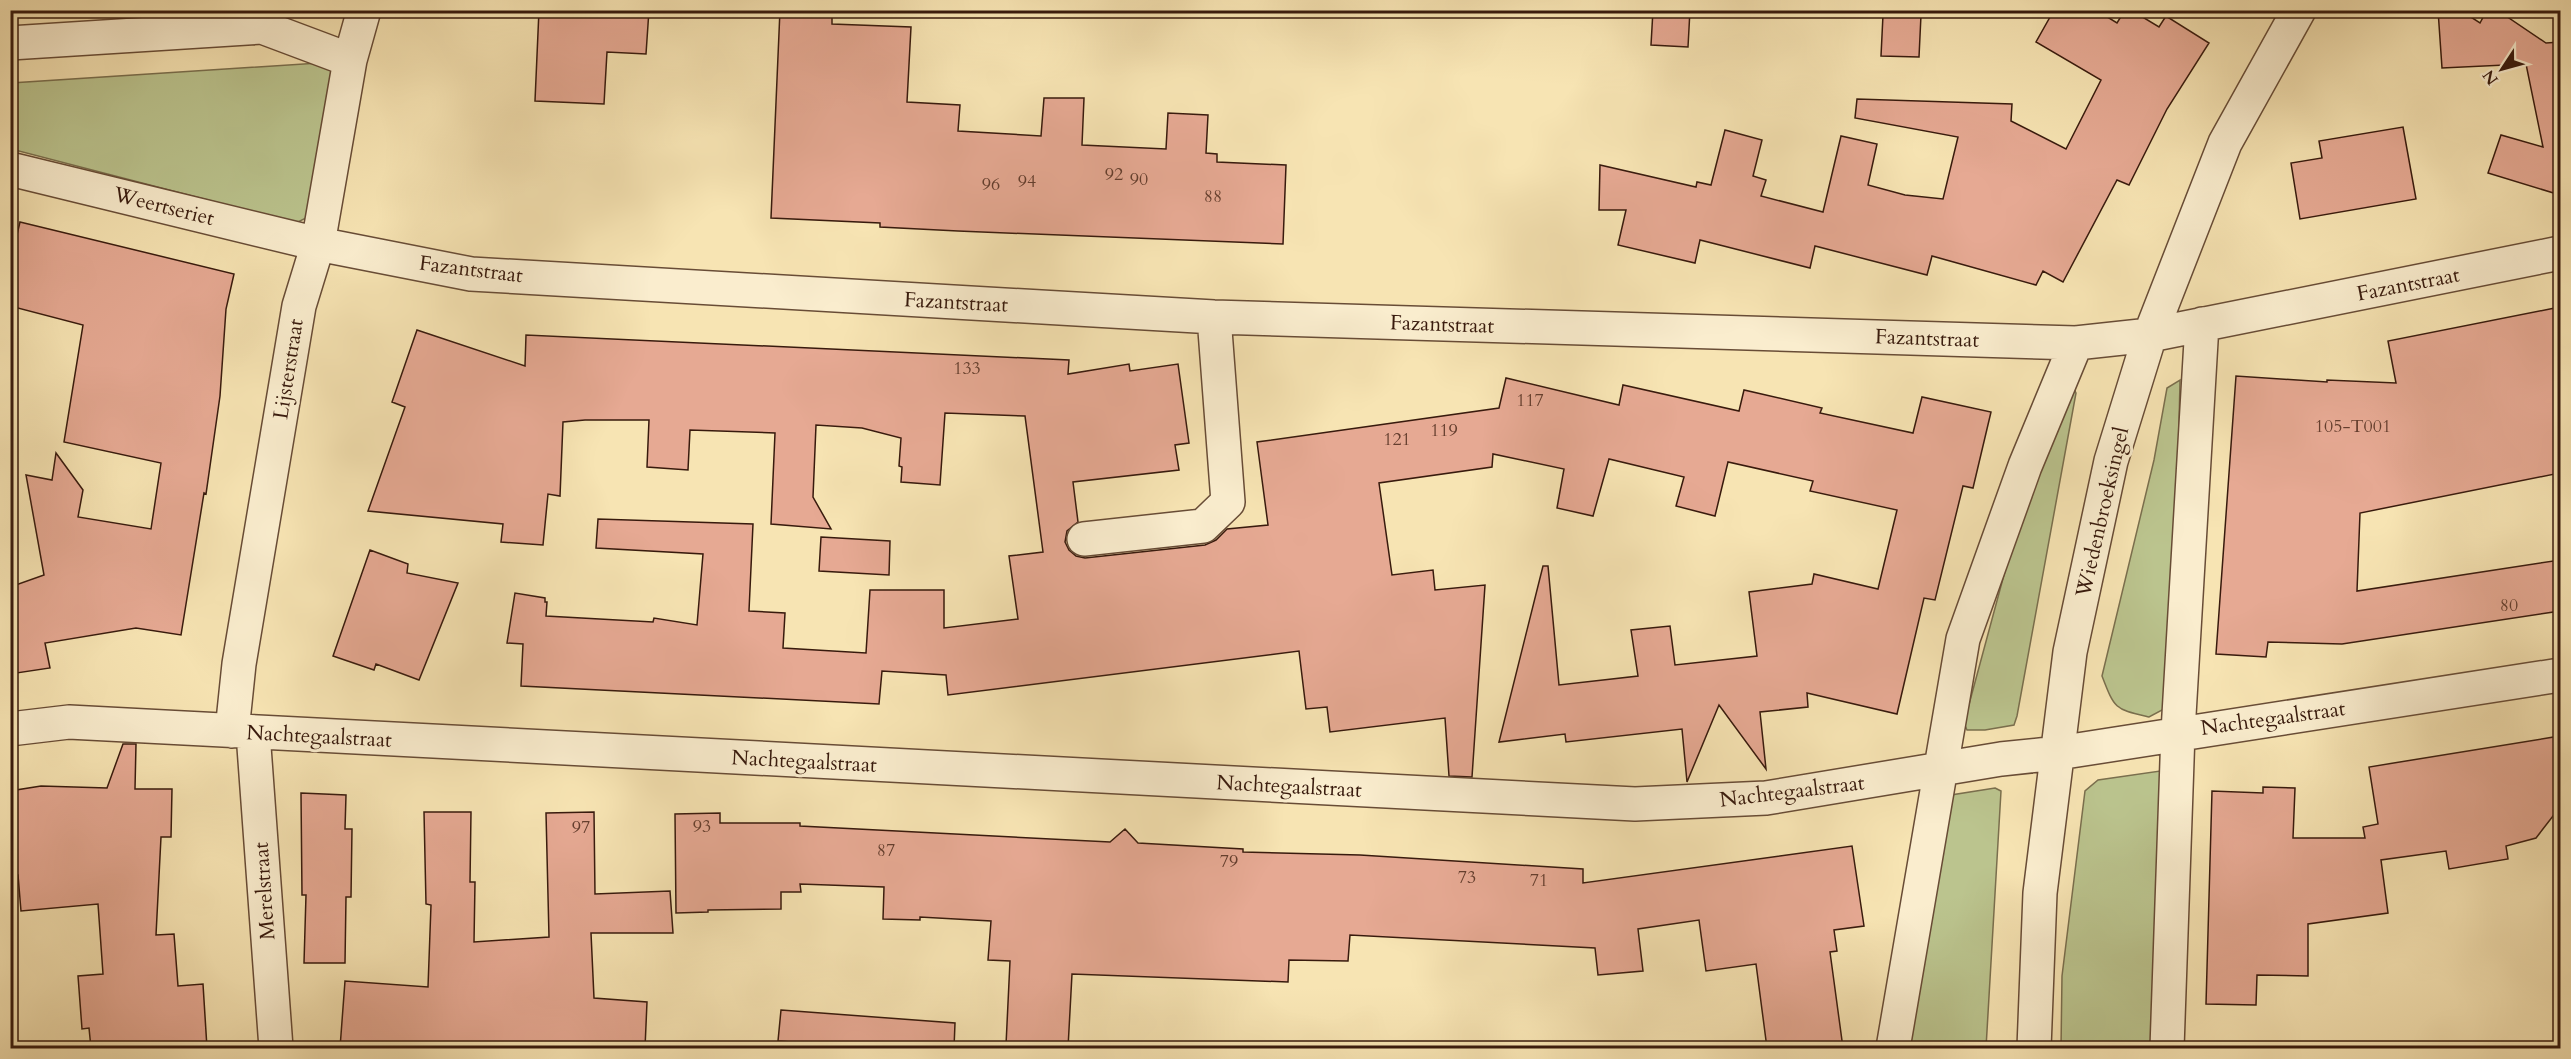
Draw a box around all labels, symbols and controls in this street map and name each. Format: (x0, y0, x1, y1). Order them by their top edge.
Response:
north arrow (2472, 39, 2532, 99)
text: N (2478, 65, 2504, 89)
house number: 92 (1105, 162, 1123, 187)
house number: 90 (1130, 167, 1148, 192)
house number: 94 (1018, 169, 1036, 194)
house number: 96 (982, 172, 1000, 197)
street label: Weertseriet (109, 180, 218, 233)
house number: 88 (1204, 184, 1222, 209)
street label: Fazantstraat (417, 249, 525, 290)
street label: Fazantstraat (2354, 260, 2462, 309)
street label: Fazantstraat (903, 285, 1009, 320)
street label: Fazantstraat (1389, 308, 1495, 341)
street label: Lijsterstraat (266, 316, 311, 421)
street label: Fazantstraat (1874, 322, 1980, 355)
house number: 133 (953, 356, 981, 381)
house number: 117 (1516, 388, 1544, 413)
house number: 105-T001 (2315, 414, 2391, 439)
house number: 119 (1430, 418, 1458, 443)
street label: Wiedenbroeksingel (2069, 424, 2136, 601)
house number: 121 (1383, 427, 1411, 452)
house number: 80 (2500, 593, 2518, 618)
street label: Nachtegaalstraat (2199, 694, 2348, 743)
street label: Nachtegaalstraat (245, 718, 393, 755)
street label: Nachtegaalstraat (730, 743, 878, 780)
street label: Nachtegaalstraat (1215, 768, 1363, 805)
street label: Nachtegaalstraat (1718, 768, 1866, 815)
house number: 93 (693, 814, 711, 839)
house number: 97 (572, 815, 590, 840)
house number: 87 (877, 838, 895, 863)
street label: Merelstraat (247, 841, 282, 941)
house number: 79 (1220, 849, 1238, 874)
house number: 73 (1458, 865, 1476, 890)
house number: 71 (1530, 868, 1548, 893)

